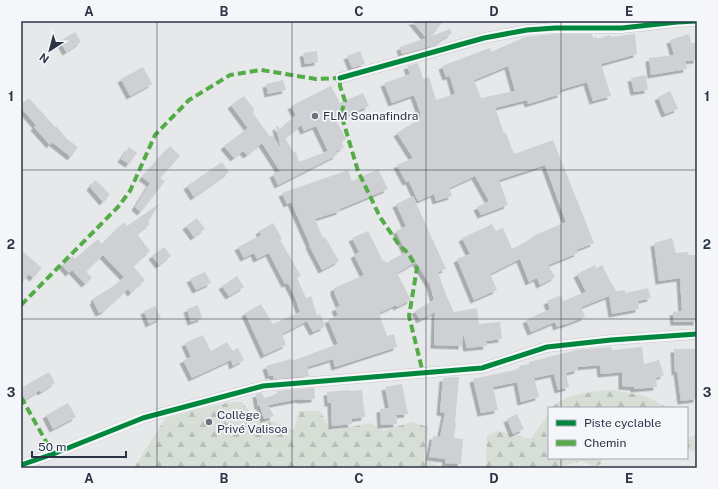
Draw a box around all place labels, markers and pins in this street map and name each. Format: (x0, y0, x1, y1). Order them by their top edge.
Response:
place label: FLM Soanafindra (323, 109, 418, 123)
marker: FLM Soanafindra (310, 111, 320, 121)
place label: Collège Privé Valisoa (217, 408, 288, 436)
marker: Collège Privé Valisoa (204, 417, 214, 427)

